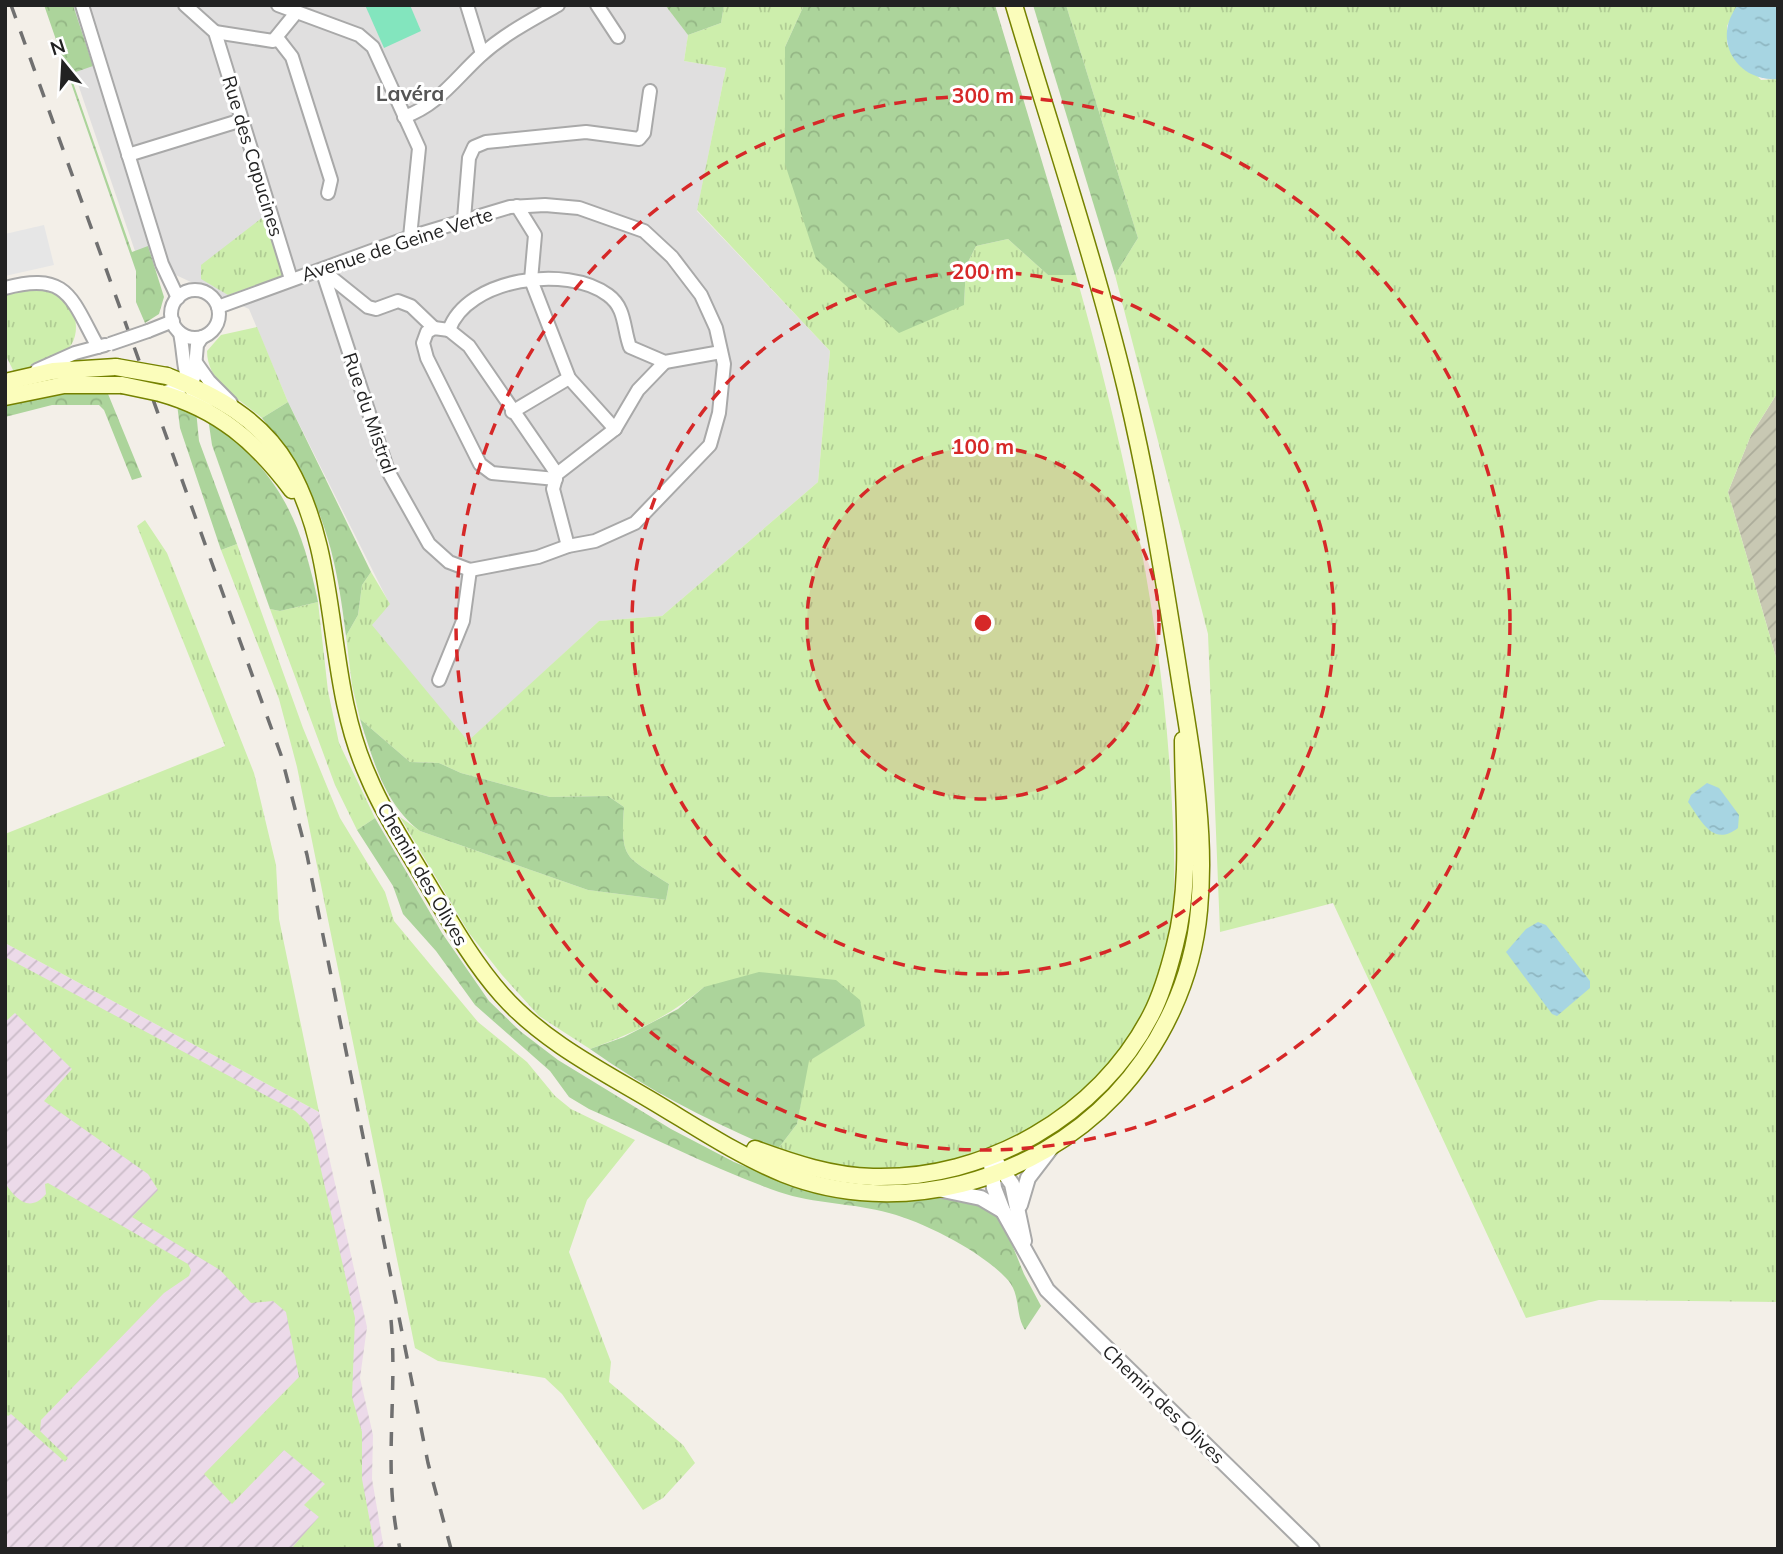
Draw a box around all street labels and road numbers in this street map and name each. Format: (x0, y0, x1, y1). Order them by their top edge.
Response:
street label: Rue des Capucines (217, 73, 289, 239)
street label: Avenue de Geine Verte (298, 202, 496, 286)
street label: Rue du Mistral (338, 349, 402, 477)
street label: Chemin des Olives (372, 798, 474, 950)
street label: Chemin des Olives (1098, 1339, 1230, 1469)

